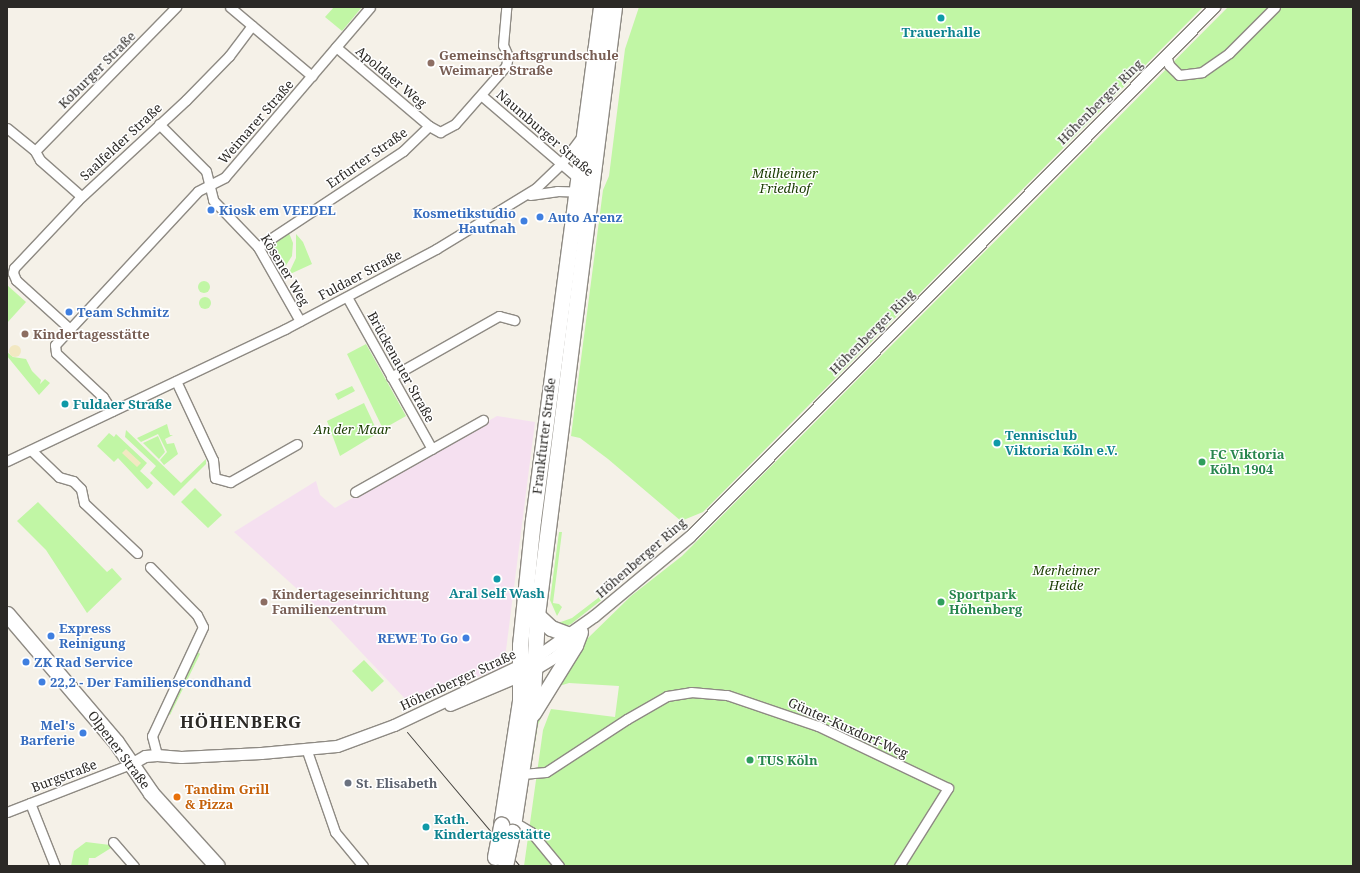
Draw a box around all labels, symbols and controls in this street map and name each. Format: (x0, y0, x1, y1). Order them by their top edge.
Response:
marker: Trauerhalle (936, 13, 946, 23)
place label: Trauerhalle (902, 24, 980, 40)
street label: Koburger Straße (55, 28, 139, 112)
street label: Apoldaer Weg (353, 43, 429, 111)
place label: Gemeinschaftsgrundschule Weimarer Straße (439, 48, 619, 79)
street label: Höhenberger Ring (1054, 56, 1146, 148)
marker: Gemeinschaftsgrundschule Weimarer Straße (426, 58, 436, 68)
street label: Weimarer Straße (215, 77, 297, 167)
street label: Naumburger Straße (493, 87, 597, 179)
street label: Saalfelder Straße (77, 100, 165, 184)
street label: Erfurter Straße (324, 124, 410, 192)
park label: Mülheimer Friedhof (752, 166, 818, 197)
place label: Kiosk em VEEDEL (219, 202, 336, 218)
marker: Kiosk em VEEDEL (206, 205, 216, 215)
place label: Kosmetikstudio Hautnah (413, 206, 516, 237)
place label: Auto Arenz (548, 209, 622, 225)
marker: Auto Arenz (535, 212, 545, 222)
marker: Kosmetikstudio Hautnah (519, 216, 529, 226)
street label: Kösener Weg (258, 231, 312, 309)
street label: Fuldaer Straße (316, 247, 404, 303)
street label: Höhenberger Ring (826, 286, 918, 378)
place label: Team Schmitz (77, 304, 169, 320)
marker: Team Schmitz (64, 307, 74, 317)
street label: Brückenauer Straße (364, 309, 438, 425)
place label: Kindertagesstätte (33, 326, 150, 342)
marker: Kindertagesstätte (20, 329, 30, 339)
street label: Frankfurter Straße (529, 377, 559, 495)
place label: Fuldaer Straße (73, 396, 172, 412)
marker: Fuldaer Straße (60, 399, 70, 409)
park label: An der Maar (313, 421, 391, 437)
place label: Tennisclub Viktoria Köln e.V. (1005, 428, 1118, 459)
marker: Tennisclub Viktoria Köln e.V. (992, 438, 1002, 448)
place label: FC Viktoria Köln 1904 (1210, 447, 1285, 478)
marker: FC Viktoria Köln 1904 (1197, 457, 1207, 467)
street label: Höhenberger Ring (593, 515, 689, 601)
park label: Merheimer Heide (1033, 563, 1099, 594)
marker: Aral Self Wash (492, 574, 502, 584)
place label: Aral Self Wash (449, 585, 545, 601)
place label: Kindertageseinrichtung Familienzentrum (272, 587, 429, 618)
place label: Sportpark Höhenberg (949, 587, 1022, 618)
marker: Kindertageseinrichtung Familienzentrum (259, 597, 269, 607)
marker: Sportpark Höhenberg (936, 597, 946, 607)
place label: Express Reinigung (59, 621, 125, 652)
place label: REWE To Go (377, 630, 458, 646)
marker: Express Reinigung (46, 631, 56, 641)
marker: REWE To Go (461, 633, 471, 643)
street label: Höhenberger Straße (398, 646, 518, 714)
place label: ZK Rad Service (34, 654, 133, 670)
marker: ZK Rad Service (21, 657, 31, 667)
place label: 22,2 - Der Familiensecondhand (50, 674, 251, 690)
marker: 22,2 - Der Familiensecondhand (37, 677, 47, 687)
street label: Günter-Kuxdorf-Weg (786, 695, 910, 761)
street label: Olpener Straße (85, 708, 153, 792)
district label: HÖHENBERG (180, 712, 302, 732)
place label: Mel's Barferie (20, 718, 75, 749)
marker: Mel's Barferie (78, 728, 88, 738)
place label: TUS Köln (758, 752, 818, 768)
marker: TUS Köln (745, 755, 755, 765)
street label: Burgstraße (29, 756, 99, 796)
place label: St. Elisabeth (356, 775, 437, 791)
marker: St. Elisabeth (343, 778, 353, 788)
place label: Tandim Grill & Pizza (185, 782, 269, 813)
marker: Tandim Grill & Pizza (172, 792, 182, 802)
place label: Kath. Kindertagesstätte (434, 812, 551, 843)
marker: Kath. Kindertagesstätte (421, 822, 431, 832)

